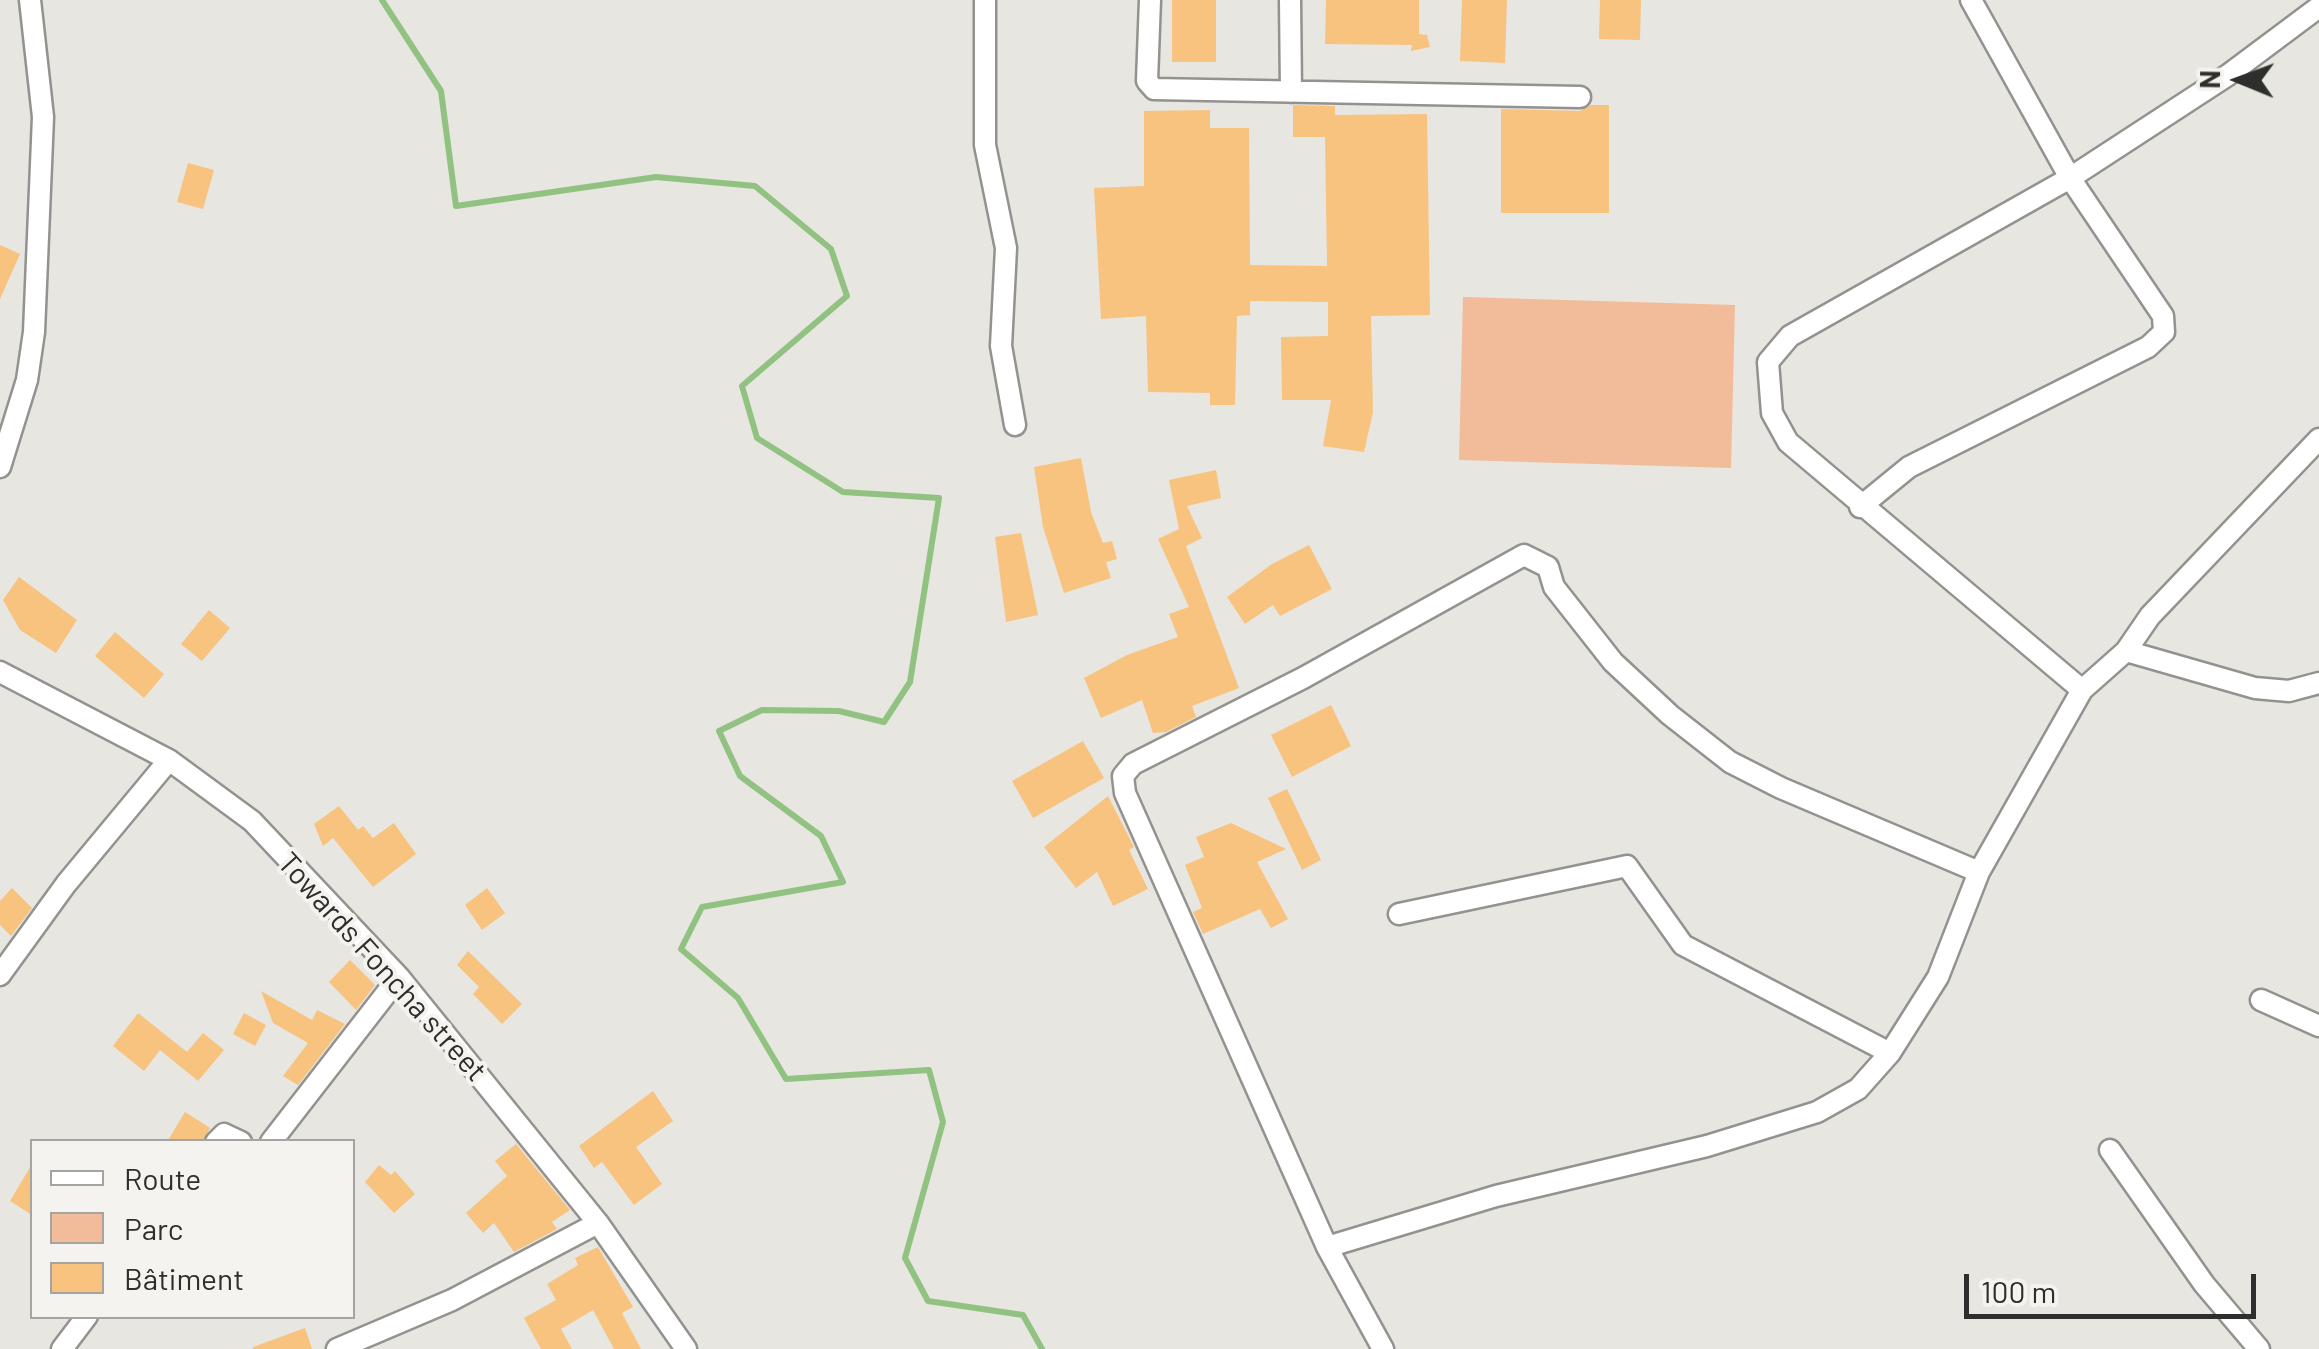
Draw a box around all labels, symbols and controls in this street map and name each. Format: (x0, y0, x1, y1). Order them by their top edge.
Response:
north arrow (2189, 30, 2289, 130)
text: N (2192, 70, 2226, 89)
street label: Towards Foncha street (270, 845, 494, 1089)
legend (30, 1139, 355, 1319)
text: Route (124, 1160, 201, 1196)
text: Parc (124, 1210, 183, 1246)
scale bar (1969, 1254, 2262, 1316)
text: Bâtiment (124, 1260, 244, 1296)
text: 100 m (1981, 1273, 2056, 1309)

